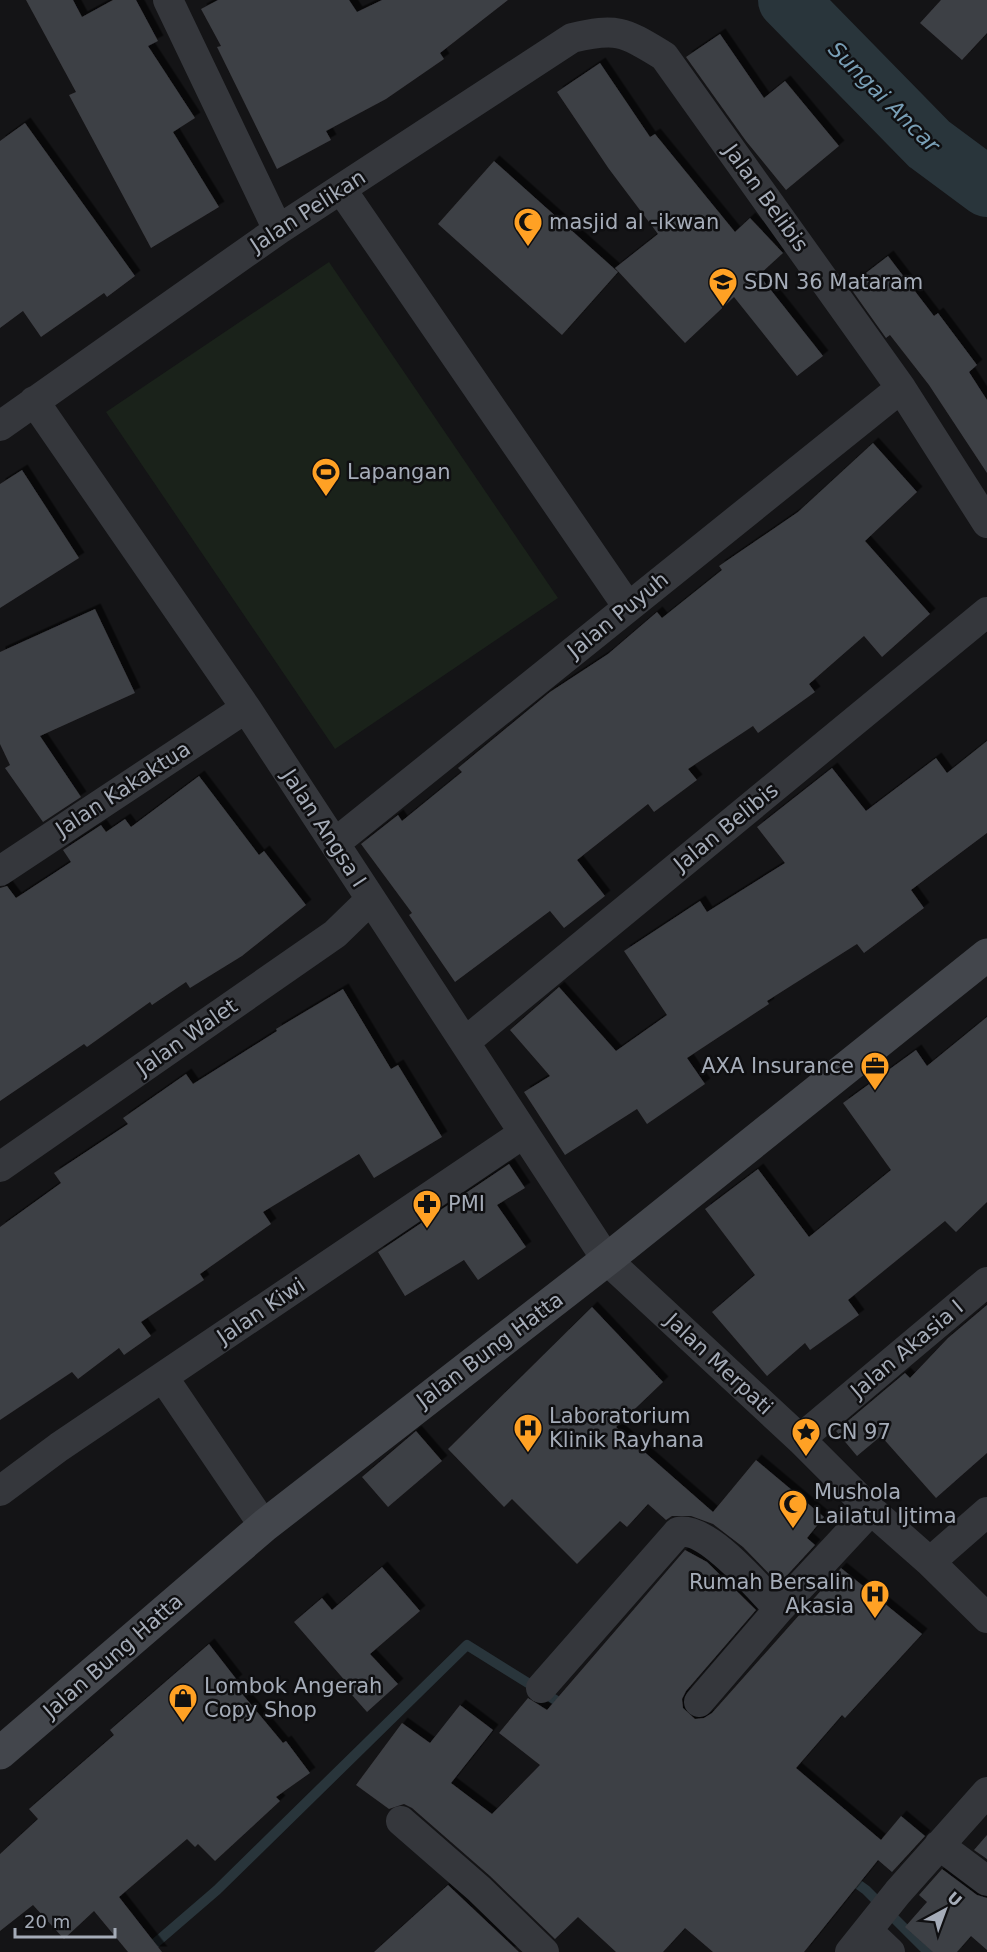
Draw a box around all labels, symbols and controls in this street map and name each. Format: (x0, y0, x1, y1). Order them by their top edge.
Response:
water label: Sungai Ancar (824, 37, 946, 159)
street label: Jalan Belibis (718, 138, 813, 256)
street label: Jalan Pelikan (244, 165, 370, 258)
mosque icon: masjid al -ikwan (512, 206, 544, 248)
place label: masjid al -ikwan (549, 210, 719, 234)
school or university icon: SDN 36 Mataram (707, 266, 739, 308)
place label: SDN 36 Mataram (744, 270, 923, 294)
sports icon: Lapangan (310, 456, 342, 498)
place label: Lapangan (347, 460, 451, 484)
street label: Jalan Puyuh (561, 567, 673, 664)
street label: Jalan Kakaktua (50, 737, 195, 842)
street label: Jalan Angsa I (276, 763, 371, 891)
street label: Jalan Belibis (668, 778, 783, 878)
street label: Jalan Walet (131, 994, 242, 1082)
office icon: AXA Insurance (859, 1050, 891, 1092)
place label: AXA Insurance (701, 1054, 854, 1078)
pharmacy icon: PMI (411, 1188, 443, 1230)
place label: PMI (448, 1192, 485, 1216)
street label: Jalan Kiwi (211, 1273, 309, 1350)
street label: Jalan Bung Hatta (411, 1287, 568, 1414)
street label: Jalan Akasia I (844, 1295, 968, 1404)
street label: Jalan Merpati (659, 1307, 778, 1420)
place label: Laboratorium Klinik Rayhana (549, 1404, 704, 1452)
hospital icon: Laboratorium Klinik Rayhana (512, 1412, 544, 1454)
place icon: CN 97 (790, 1416, 822, 1458)
place label: CN 97 (827, 1420, 891, 1444)
place label: Mushola Lailatul Ijtima (814, 1480, 957, 1528)
mosque icon: Mushola Lailatul Ijtima (777, 1488, 809, 1530)
place label: Rumah Bersalin Akasia (689, 1570, 854, 1618)
hospital icon: Rumah Bersalin Akasia (859, 1578, 891, 1620)
street label: Jalan Bung Hatta (37, 1589, 188, 1724)
place label: Lombok Angerah Copy Shop (204, 1674, 382, 1722)
shop icon: Lombok Angerah Copy Shop (167, 1682, 199, 1724)
north arrow (915, 1880, 975, 1940)
text: U (943, 1888, 966, 1910)
scale bar (15, 1901, 116, 1939)
text: 20 m (24, 1911, 70, 1932)

